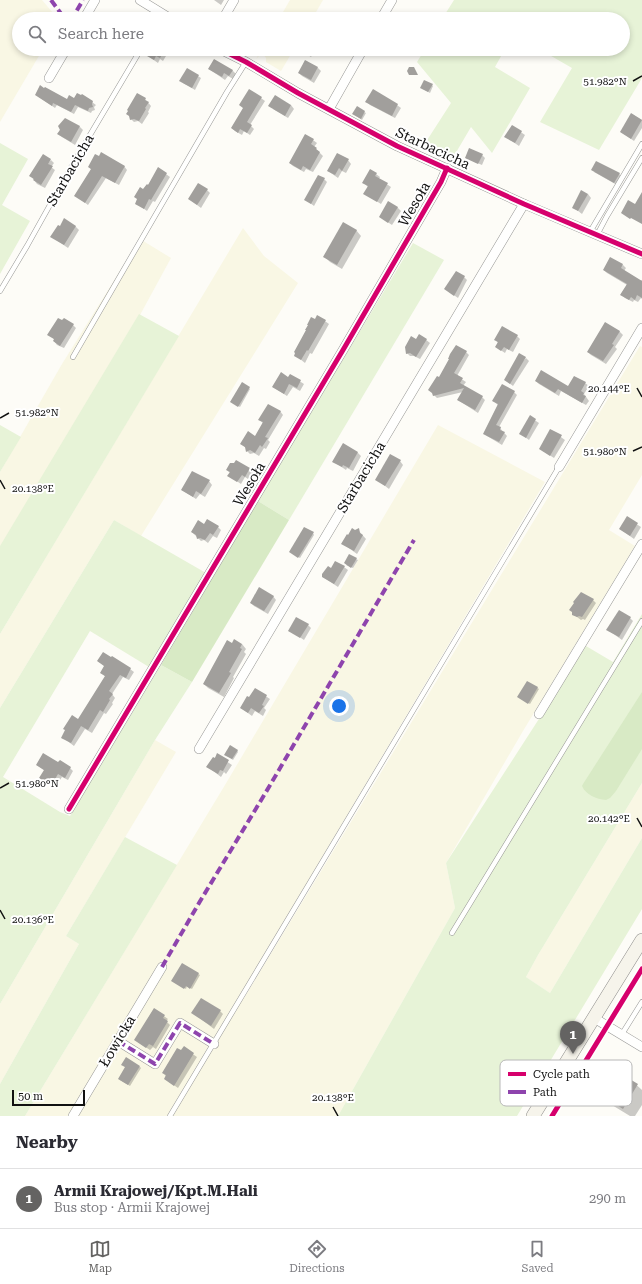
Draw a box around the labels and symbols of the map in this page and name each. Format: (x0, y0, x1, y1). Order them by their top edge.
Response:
text: 51.982°N (583, 76, 627, 87)
street label: Starbacicha (393, 124, 473, 172)
street label: Starbacicha (43, 131, 97, 209)
street label: Wesoła (395, 179, 433, 229)
text: 20.144°E (588, 383, 630, 394)
text: 51.982°N (15, 407, 59, 418)
street label: Starbacicha (333, 438, 389, 516)
text: 51.980°N (583, 446, 627, 457)
street label: Wesoła (230, 459, 269, 509)
text: 20.138°E (12, 483, 54, 494)
your location (329, 696, 349, 716)
text: 51.980°N (15, 778, 59, 789)
text: 20.142°E (588, 813, 630, 824)
text: 20.136°E (12, 914, 54, 925)
street label: Łowicka (95, 1012, 139, 1070)
pin: 1 (560, 1021, 586, 1054)
legend (500, 1060, 632, 1106)
text: Cycle path (533, 1068, 590, 1081)
text: Path (533, 1086, 557, 1099)
scale bar (12, 1088, 85, 1107)
text: 20.138°E (312, 1092, 354, 1103)

